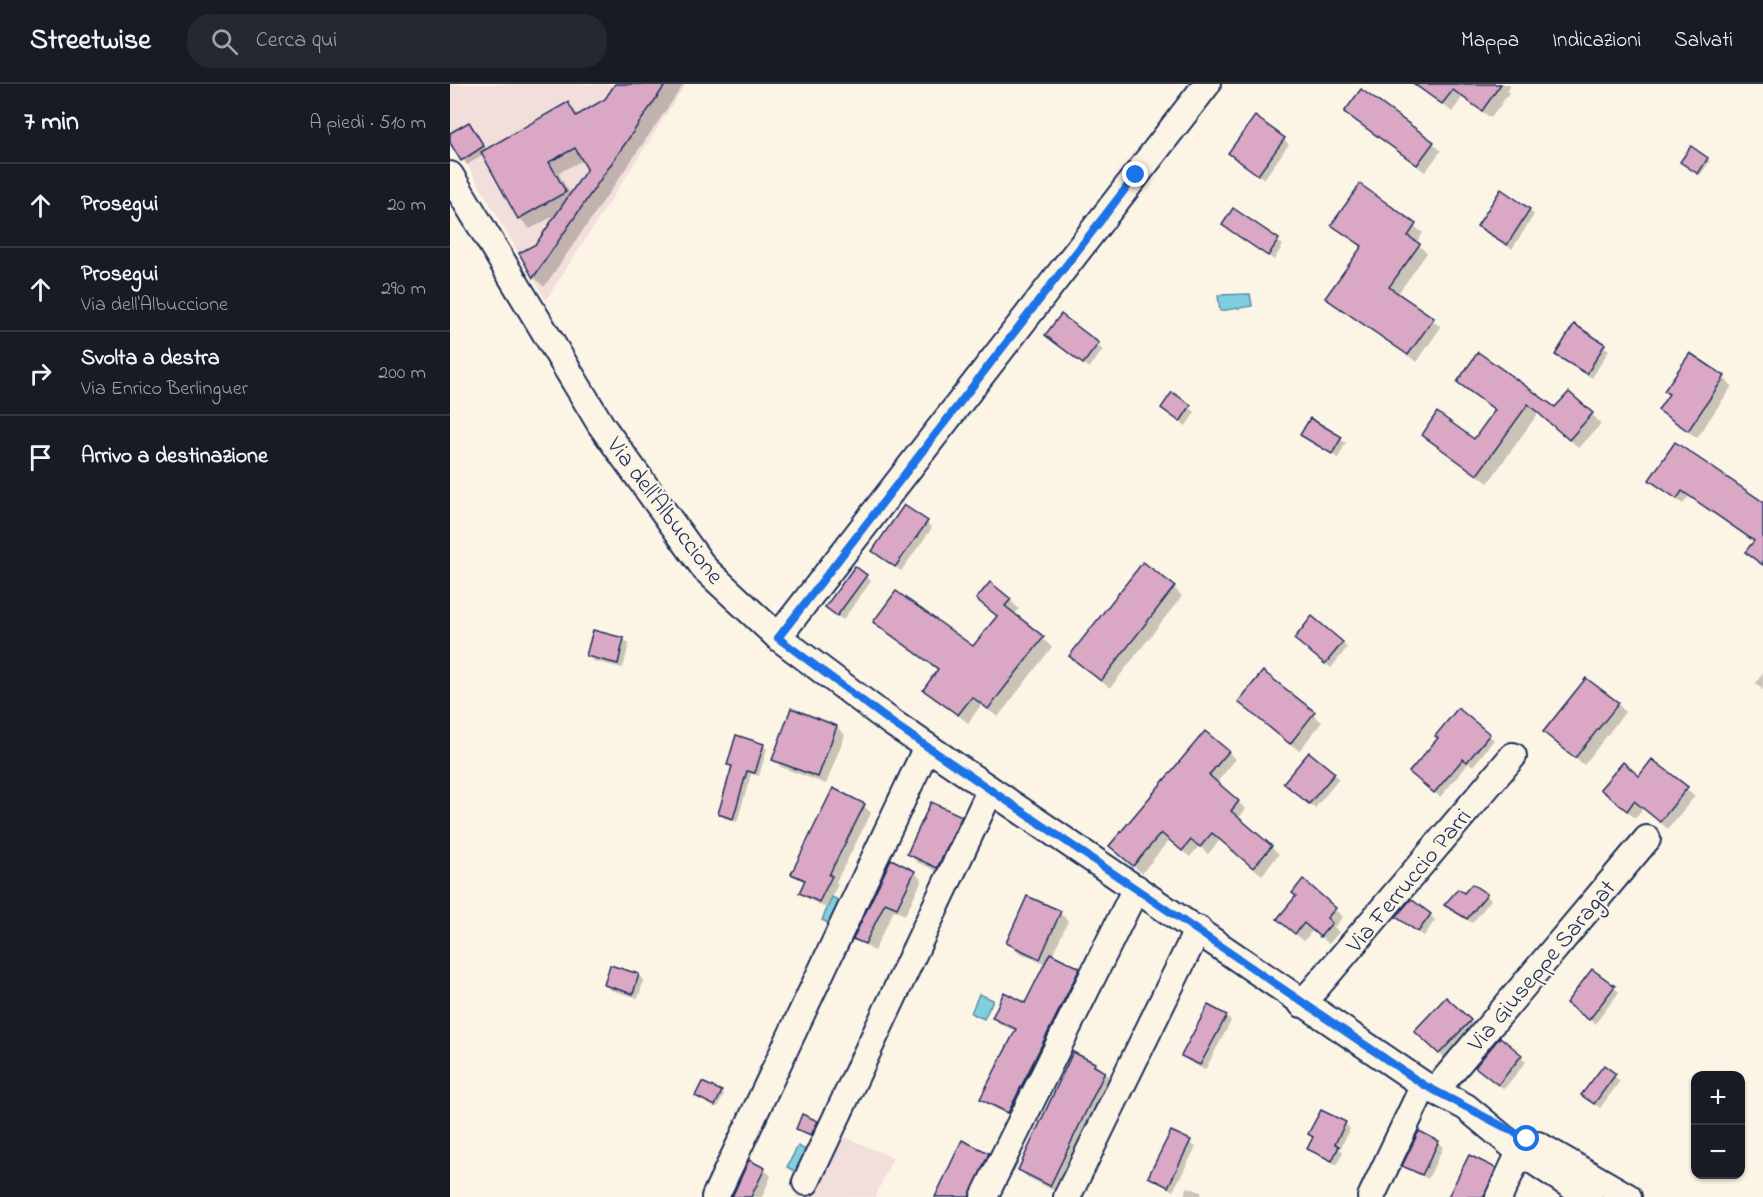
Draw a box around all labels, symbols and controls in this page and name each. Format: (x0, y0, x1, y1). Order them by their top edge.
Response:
search box (187, 14, 607, 68)
text: Streetwise (30, 21, 151, 62)
icon: search (208, 25, 241, 58)
text: Cerca qui (256, 25, 337, 57)
text: Mappa (1461, 26, 1519, 56)
text: Indicazioni (1552, 26, 1641, 56)
text: Salvati (1674, 26, 1733, 56)
text: 7 min (24, 104, 79, 142)
text: A piedi · 510 m (309, 109, 426, 138)
route end (1122, 161, 1148, 187)
icon: ahead (24, 189, 57, 222)
text: Prosegui (81, 189, 158, 221)
text: 20 m (387, 191, 426, 220)
text: Prosegui (81, 259, 158, 291)
icon: ahead (24, 273, 57, 306)
text: 290 m (381, 275, 426, 304)
text: Via dell'Albuccione (81, 291, 228, 320)
text: Svolta a destra (81, 343, 220, 375)
icon: right (24, 357, 57, 390)
text: 200 m (378, 359, 426, 388)
text: Via Enrico Berlinguer (81, 375, 248, 404)
street label: Via dell'Albuccione (596, 430, 731, 593)
icon: arrive (24, 441, 57, 474)
text: Arrivo a destinazione (81, 441, 268, 473)
street label: Via Ferruccio Parri (1338, 802, 1481, 962)
street label: Via Giuseppe Saragat (1460, 873, 1625, 1061)
map controls (1691, 1071, 1745, 1179)
button: + (1691, 1071, 1745, 1125)
route start (1513, 1125, 1539, 1151)
button: − (1691, 1125, 1745, 1179)

